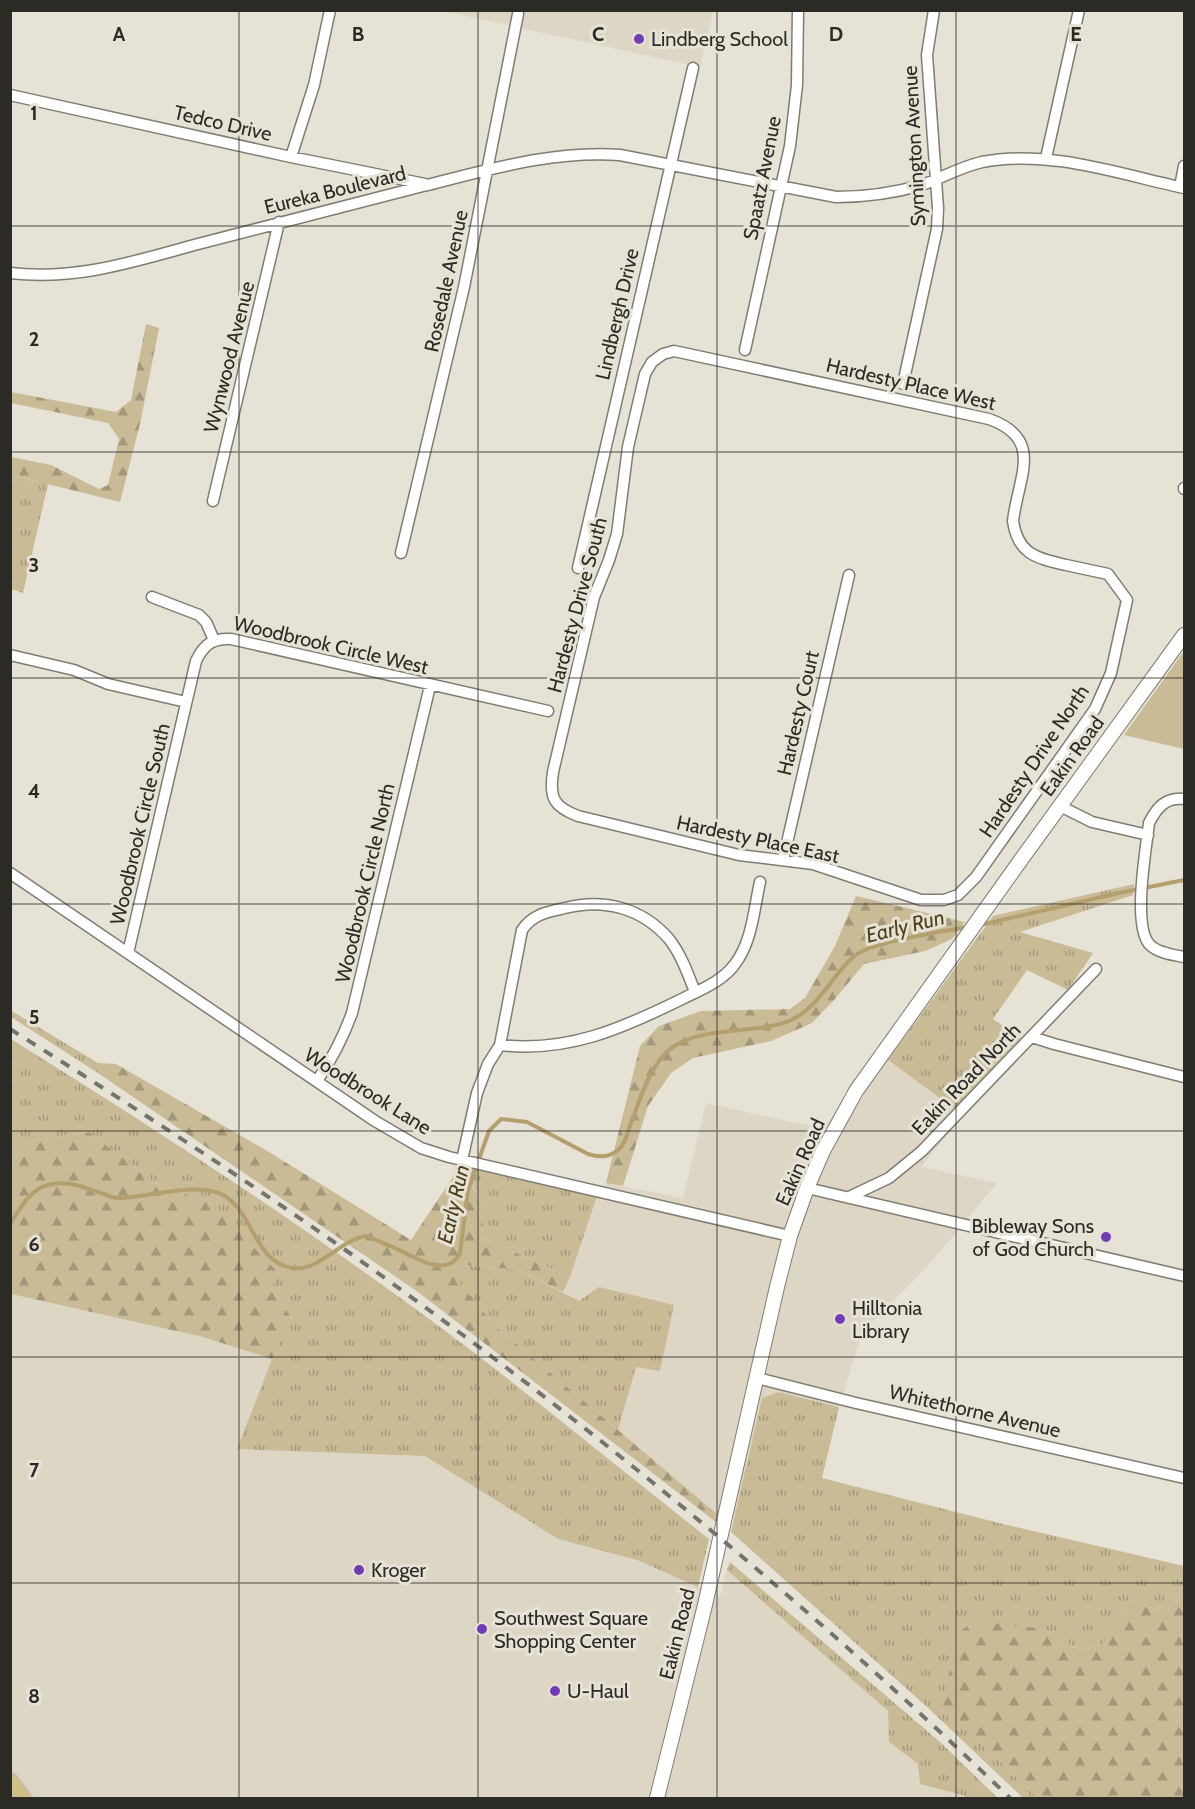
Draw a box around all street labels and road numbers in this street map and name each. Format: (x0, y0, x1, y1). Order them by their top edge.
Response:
street label: Symington Avenue (898, 65, 930, 227)
street label: Tedco Drive (172, 100, 274, 146)
street label: Spaatz Avenue (738, 114, 786, 242)
street label: Eureka Boulevard (262, 161, 408, 219)
street label: Rosedale Avenue (419, 208, 473, 354)
street label: Lindbergh Drive (590, 246, 644, 382)
street label: Wynwood Avenue (199, 279, 259, 435)
street label: Hardesty Place West (824, 353, 998, 415)
street label: Hardesty Drive South (542, 515, 612, 695)
street label: Woodbrook Circle West (231, 611, 431, 679)
street label: Hardesty Court (772, 648, 824, 778)
street label: Hardesty Drive North (974, 680, 1094, 842)
street label: Eakin Road (1035, 711, 1109, 801)
street label: Woodbrook Circle South (105, 721, 175, 927)
street label: Woodbrook Circle North (330, 781, 400, 985)
street label: Hardesty Place East (675, 810, 842, 868)
street label: Eakin Road North (907, 1018, 1025, 1140)
street label: Woodbrook Lane (300, 1042, 436, 1140)
street label: Eakin Road (770, 1115, 830, 1209)
street label: Whitethorne Avenue (887, 1380, 1063, 1442)
street label: Eakin Road (654, 1586, 700, 1682)

